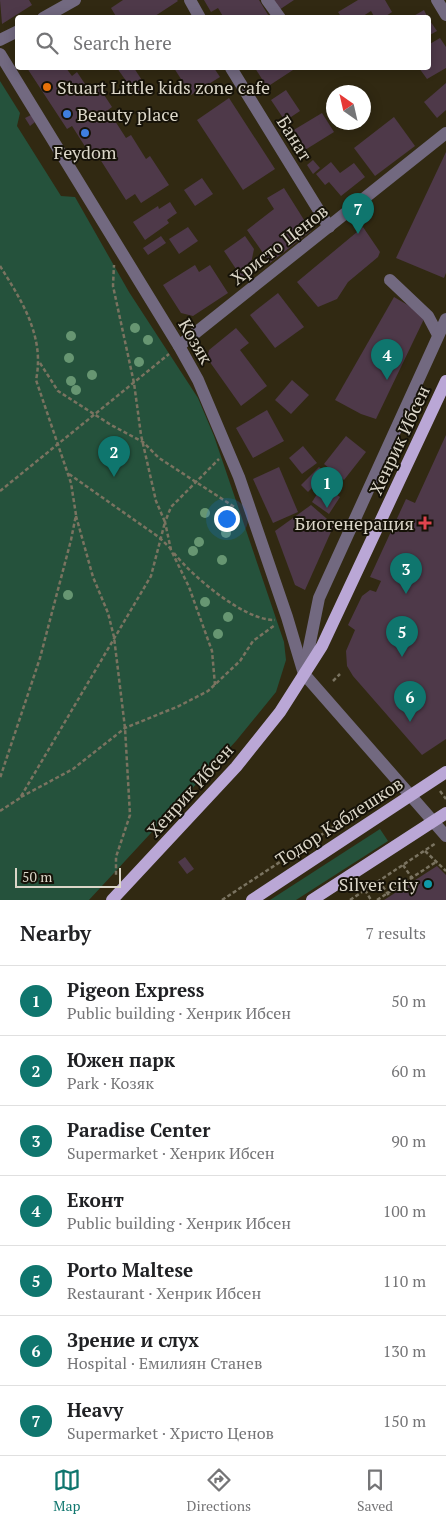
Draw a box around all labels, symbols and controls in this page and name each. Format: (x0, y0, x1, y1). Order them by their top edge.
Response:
search box (15, 15, 431, 70)
icon: search (33, 29, 61, 57)
text: Search here (73, 30, 172, 55)
place label: Stuart Little kids zone cafe (57, 75, 270, 99)
marker: Stuart Little kids zone cafe (41, 81, 53, 93)
north arrow (326, 85, 371, 130)
place label: Beauty place (77, 102, 178, 126)
marker: Beauty place (61, 108, 73, 120)
street label: Банат (272, 111, 318, 165)
marker: Feydom (79, 127, 91, 139)
place label: Feydom (53, 140, 117, 164)
pin: 7 (342, 193, 374, 234)
street label: Христо Ценов (225, 198, 333, 290)
street label: Козяк (173, 314, 219, 368)
pin: 4 (371, 339, 403, 380)
street label: Хенрик Ибсен (363, 381, 435, 499)
pin: 2 (98, 436, 130, 477)
pin: 1 (311, 467, 343, 508)
your location (214, 506, 240, 532)
place label: Биогенерация (294, 511, 414, 535)
marker: Биогенерация (418, 516, 432, 530)
pin: 3 (390, 553, 422, 594)
pin: 5 (386, 616, 418, 657)
pin: 6 (394, 681, 426, 722)
street label: Хенрик Ибсен (142, 738, 238, 842)
street label: Тодор Каблешков (271, 771, 407, 871)
scale bar (15, 865, 121, 888)
text: 50 m (22, 867, 52, 886)
place label: Silver city (339, 872, 419, 896)
marker: Silver city (422, 878, 434, 890)
text: Nearby (20, 919, 91, 947)
text: 7 results (366, 922, 426, 944)
text: Pigeon Express (67, 977, 204, 1002)
text: 1 (31, 990, 41, 1012)
text: 50 m (391, 990, 426, 1012)
text: Public building · Хенрик Ибсен (67, 1002, 291, 1024)
text: Южен парк (67, 1047, 175, 1072)
text: 2 (31, 1060, 41, 1082)
text: 60 m (391, 1060, 426, 1082)
text: Park · Козяк (67, 1072, 154, 1094)
text: Paradise Center (67, 1117, 210, 1142)
text: 3 (31, 1130, 41, 1152)
text: 90 m (391, 1130, 426, 1152)
text: Supermarket · Хенрик Ибсен (67, 1142, 275, 1164)
text: Еконт (67, 1187, 124, 1212)
text: 4 (31, 1200, 41, 1222)
text: 100 m (383, 1200, 426, 1222)
text: Public building · Хенрик Ибсен (67, 1212, 291, 1234)
text: Porto Maltese (67, 1257, 193, 1282)
text: 5 (31, 1270, 41, 1292)
text: 110 m (383, 1270, 426, 1292)
text: Restaurant · Хенрик Ибсен (67, 1282, 261, 1304)
text: Зрение и слух (67, 1327, 199, 1352)
text: 6 (31, 1340, 41, 1362)
text: 130 m (383, 1340, 426, 1362)
text: Hospital · Емилиян Станев (67, 1352, 262, 1374)
text: Heavy (67, 1397, 123, 1422)
text: 7 (31, 1410, 41, 1432)
text: 150 m (383, 1410, 426, 1432)
text: Supermarket · Христо Ценов (67, 1422, 274, 1444)
tab: Map (53, 1466, 81, 1515)
tab: Directions (187, 1466, 251, 1515)
tab: Saved (357, 1466, 393, 1515)

